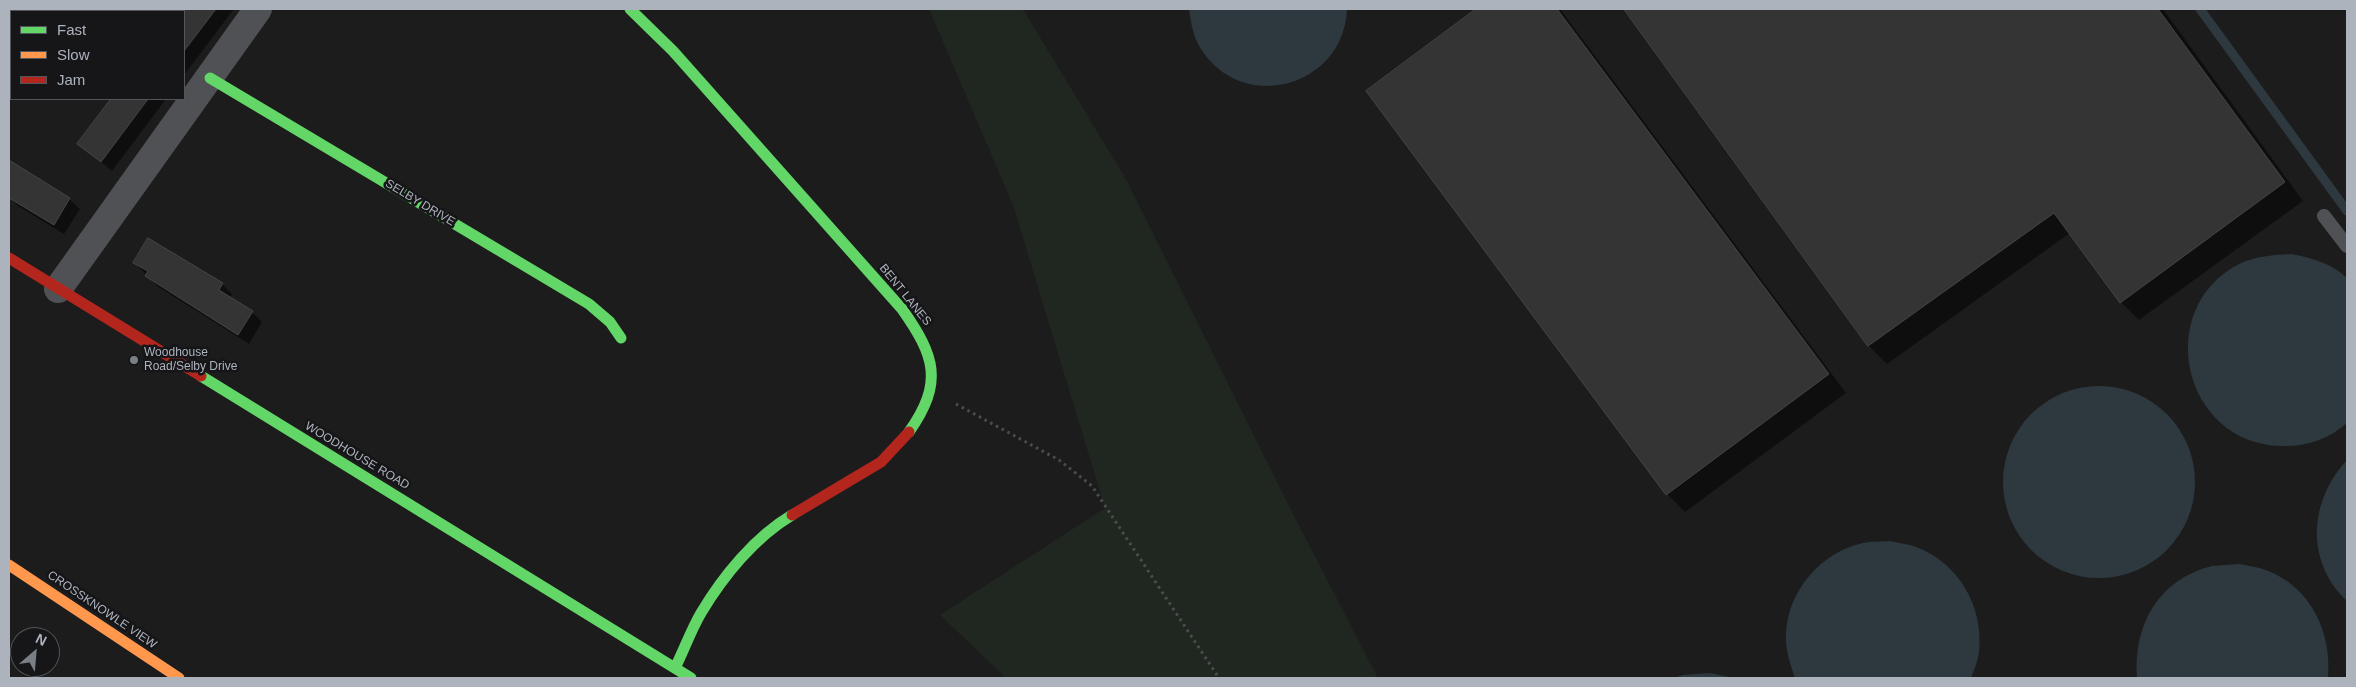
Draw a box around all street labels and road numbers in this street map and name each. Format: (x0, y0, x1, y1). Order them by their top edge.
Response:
street label: SELBY DRIVE (383, 177, 457, 229)
street label: BENT LANES (876, 261, 934, 329)
street label: WOODHOUSE ROAD (302, 419, 412, 493)
street label: CROSSKNOWLE VIEW (45, 568, 159, 652)

